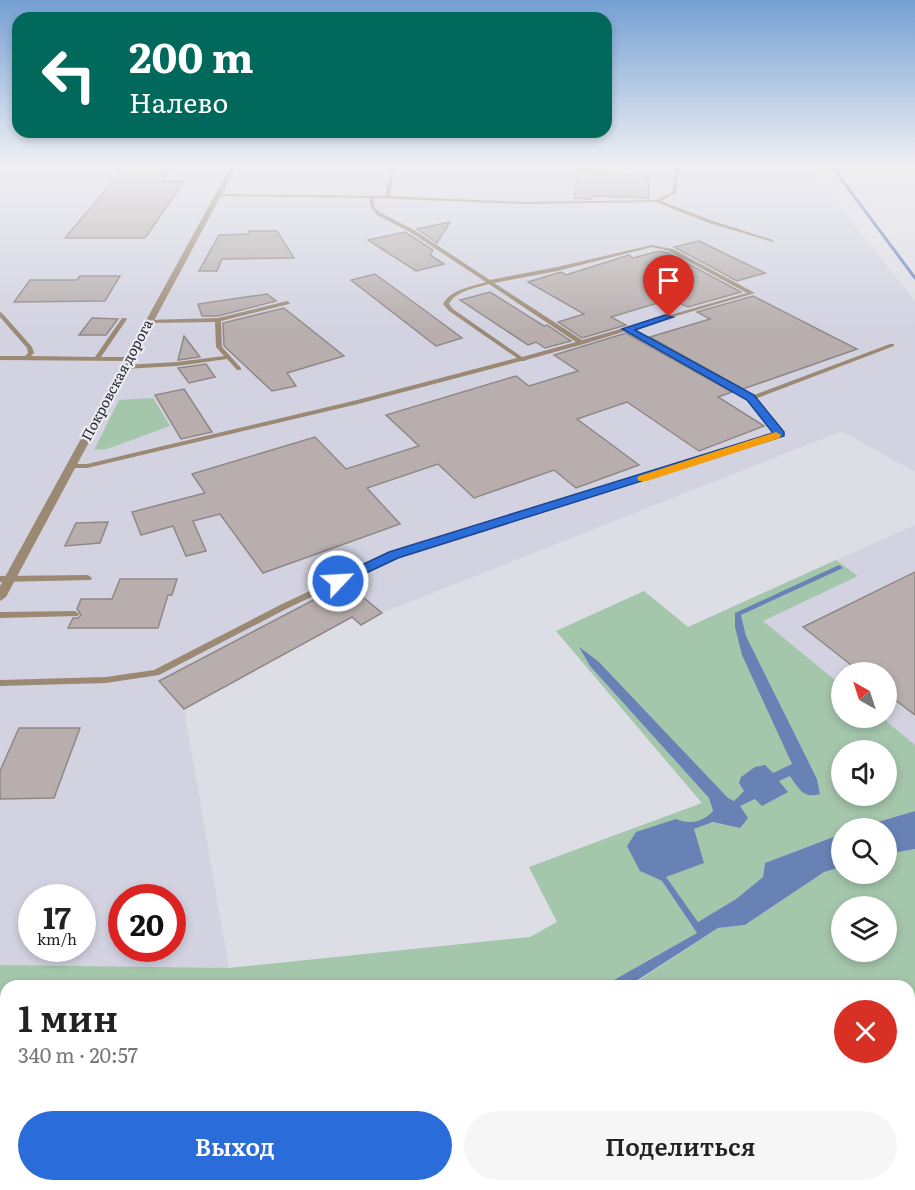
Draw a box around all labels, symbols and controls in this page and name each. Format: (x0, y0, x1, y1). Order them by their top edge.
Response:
text: 200 m (129, 24, 254, 86)
icon: left (30, 36, 108, 114)
text: Налево (129, 81, 228, 121)
pin (643, 255, 694, 317)
icon: arrive (652, 264, 685, 297)
street label: Покровская дорога (76, 315, 157, 444)
position arrow (306, 549, 370, 613)
north arrow (831, 662, 897, 728)
map controls (831, 662, 897, 962)
button: sound (831, 740, 897, 806)
button: search (831, 818, 897, 884)
speed limit sign: 20 (108, 884, 186, 962)
text: 17 (43, 894, 71, 938)
button: layers (831, 896, 897, 962)
text: km/h (37, 927, 77, 950)
text: 1 мин (18, 990, 118, 1043)
button: close (834, 1000, 897, 1063)
text: 340 m · 20:57 (18, 1039, 138, 1069)
button: Выход (18, 1111, 452, 1180)
button: Поделиться (464, 1111, 897, 1180)

